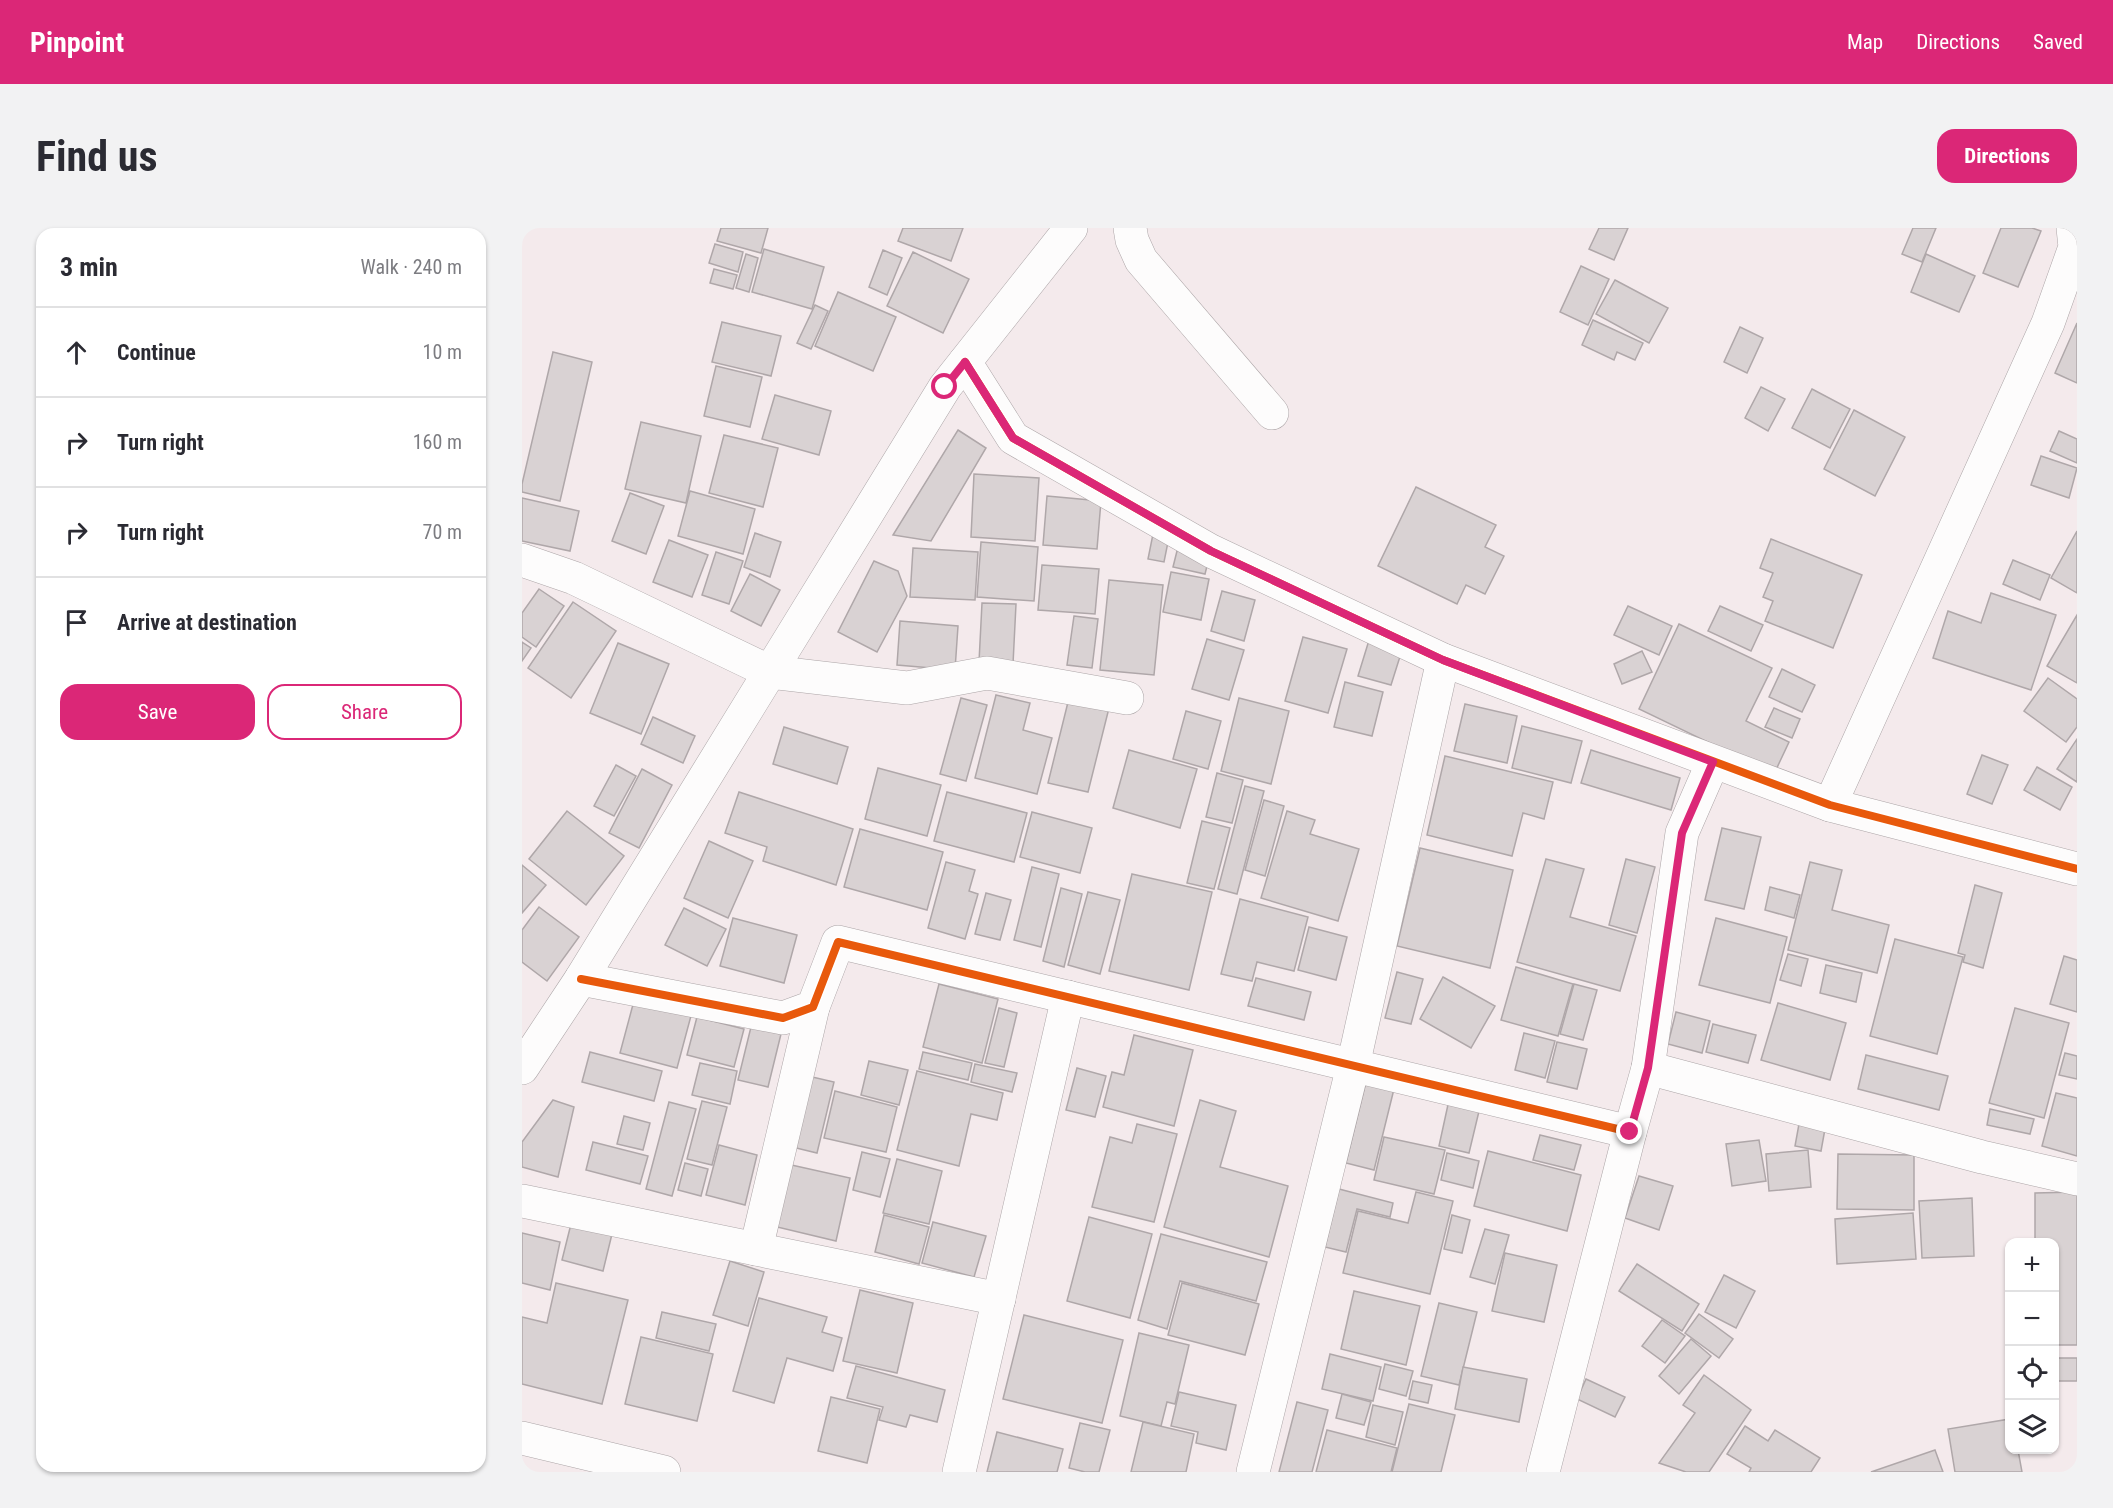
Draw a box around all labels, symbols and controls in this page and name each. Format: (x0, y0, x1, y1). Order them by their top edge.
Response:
text: Pinpoint (30, 26, 124, 59)
text: Map (1847, 30, 1883, 54)
text: Directions (1916, 30, 2000, 54)
text: Saved (2033, 30, 2083, 54)
button: Directions (1937, 129, 2077, 183)
text: Find us (36, 132, 157, 181)
text: 3 min (60, 252, 118, 282)
text: Walk · 240 m (361, 255, 462, 279)
icon: ahead (60, 336, 93, 369)
text: Continue (117, 340, 196, 365)
text: 10 m (423, 340, 462, 364)
route start (931, 373, 957, 399)
icon: right (60, 426, 93, 459)
text: Turn right (117, 430, 204, 455)
text: 160 m (413, 430, 462, 454)
icon: right (60, 516, 93, 549)
text: Turn right (117, 520, 204, 545)
text: 70 m (423, 520, 462, 544)
icon: arrive (60, 606, 93, 639)
text: Arrive at destination (117, 610, 297, 635)
button: Save (60, 684, 255, 740)
button: Share (267, 684, 462, 740)
route end (1616, 1118, 1642, 1144)
map controls (2005, 1238, 2059, 1454)
button: + (2005, 1238, 2059, 1292)
button: − (2005, 1292, 2059, 1346)
button: locate (2005, 1346, 2059, 1400)
button: layers (2005, 1400, 2059, 1454)

